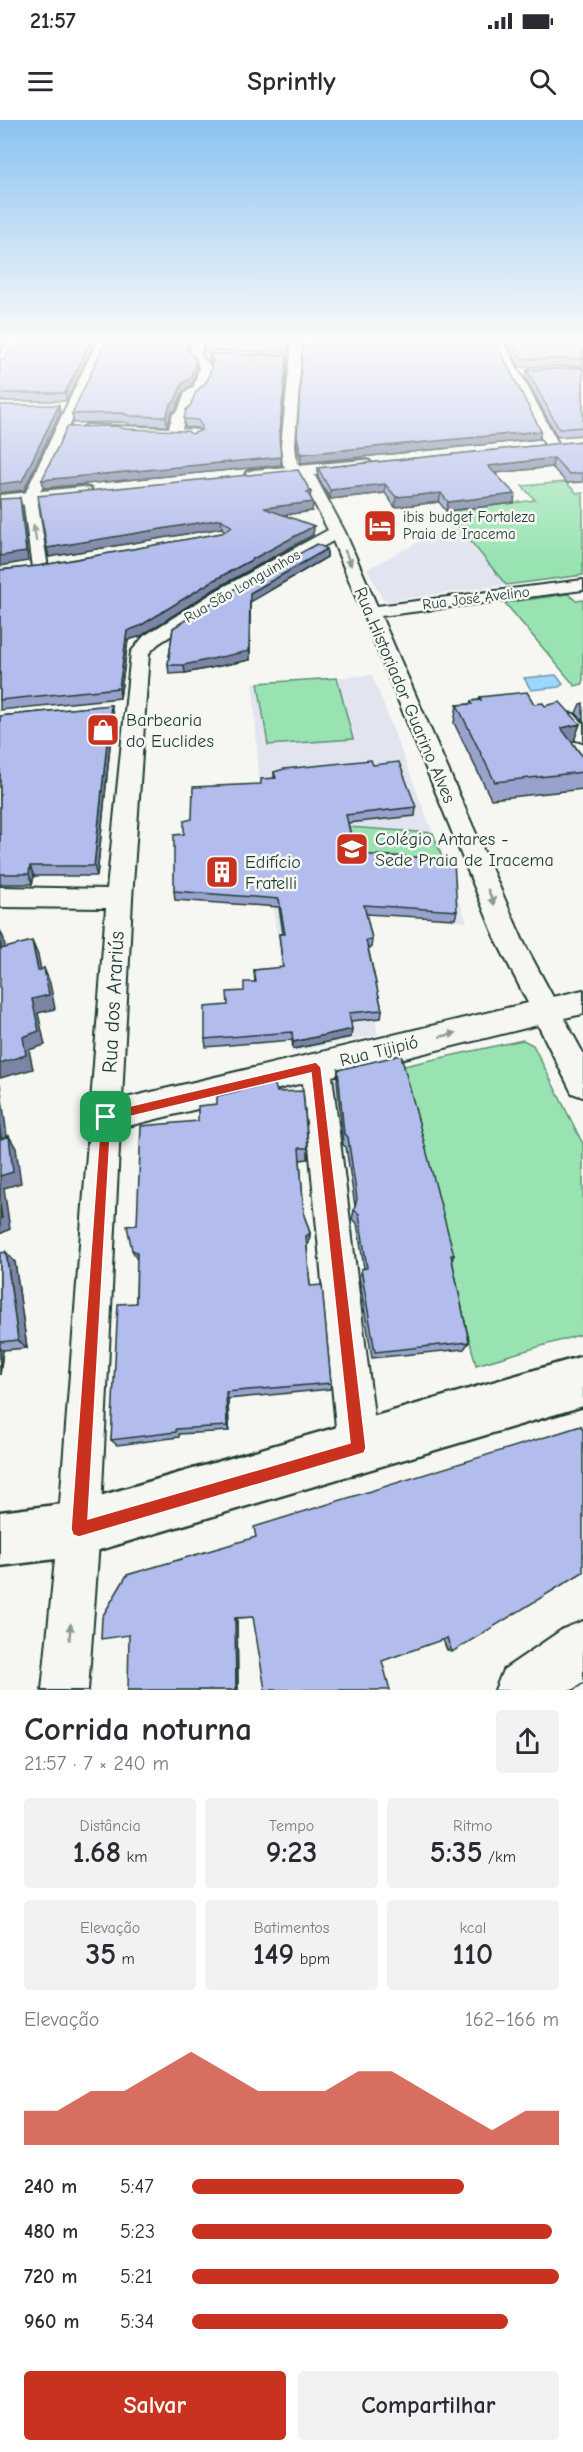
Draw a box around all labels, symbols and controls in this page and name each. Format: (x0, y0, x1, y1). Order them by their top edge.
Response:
text: 21:57 (30, 8, 76, 34)
icon: menu (24, 65, 57, 98)
icon: search (526, 65, 559, 98)
text: Sprintly (247, 66, 336, 97)
hotel icon: ibis budget Fortaleza Praia de Iracema (362, 508, 398, 544)
place label: ibis budget Fortaleza Praia de Iracema (403, 508, 535, 543)
one-way arrow (31, 523, 40, 542)
street label: Rua São Longuinhos (181, 545, 303, 627)
one-way arrow (343, 550, 353, 568)
street label: Rua José Avelino (421, 582, 531, 614)
street label: Rua Historiador Guarino Alves (349, 584, 460, 806)
place label: Barbearia do Euclides (126, 710, 214, 752)
shop icon: Barbearia do Euclides (85, 712, 121, 748)
place label: Colégio Antares - Sede Praia de Iracema (375, 829, 554, 871)
school or university icon: Colégio Antares - Sede Praia de Iracema (334, 831, 370, 867)
place label: Edifício Fratelli (245, 852, 301, 894)
building icon: Edifício Fratelli (204, 854, 240, 890)
one-way arrow (486, 889, 496, 907)
street label: Rua dos Arariús (97, 930, 129, 1074)
one-way arrow (439, 1029, 457, 1039)
street label: Rua Tijipió (338, 1032, 421, 1071)
pin (80, 1091, 131, 1142)
icon: arrive (89, 1100, 122, 1133)
one-way arrow (65, 1622, 75, 1641)
text: Corrida noturna (24, 1710, 252, 1748)
button: share (496, 1710, 559, 1773)
text: 21:57 · 7 × 240 m (24, 1752, 169, 1775)
text: Distância (80, 1817, 141, 1835)
text: Tempo (269, 1817, 314, 1835)
text: Ritmo (453, 1817, 493, 1835)
text: 1.68 (73, 1835, 121, 1870)
text: 9:23 (266, 1835, 317, 1870)
text: 5:35 (430, 1835, 483, 1870)
text: km (121, 1848, 147, 1866)
text: /km (483, 1848, 516, 1866)
text: Elevação (80, 1919, 140, 1937)
text: Batimentos (254, 1919, 329, 1937)
text: kcal (459, 1919, 486, 1937)
text: 35 (86, 1937, 116, 1972)
text: 149 (253, 1937, 294, 1972)
text: 110 (452, 1937, 493, 1972)
text: m (116, 1950, 135, 1968)
text: bpm (294, 1950, 330, 1968)
text: Elevação (24, 2008, 99, 2031)
text: 162–166 m (465, 2008, 559, 2031)
text: 240 m (24, 2175, 77, 2198)
text: 5:47 (120, 2175, 154, 2198)
text: 480 m (24, 2220, 78, 2243)
text: 5:23 (120, 2220, 155, 2243)
text: 720 m (24, 2265, 77, 2288)
text: 5:21 (120, 2265, 153, 2288)
text: 960 m (24, 2310, 79, 2333)
text: 5:34 (120, 2310, 154, 2333)
button: Salvar (24, 2371, 286, 2440)
button: Compartilhar (298, 2371, 559, 2440)

